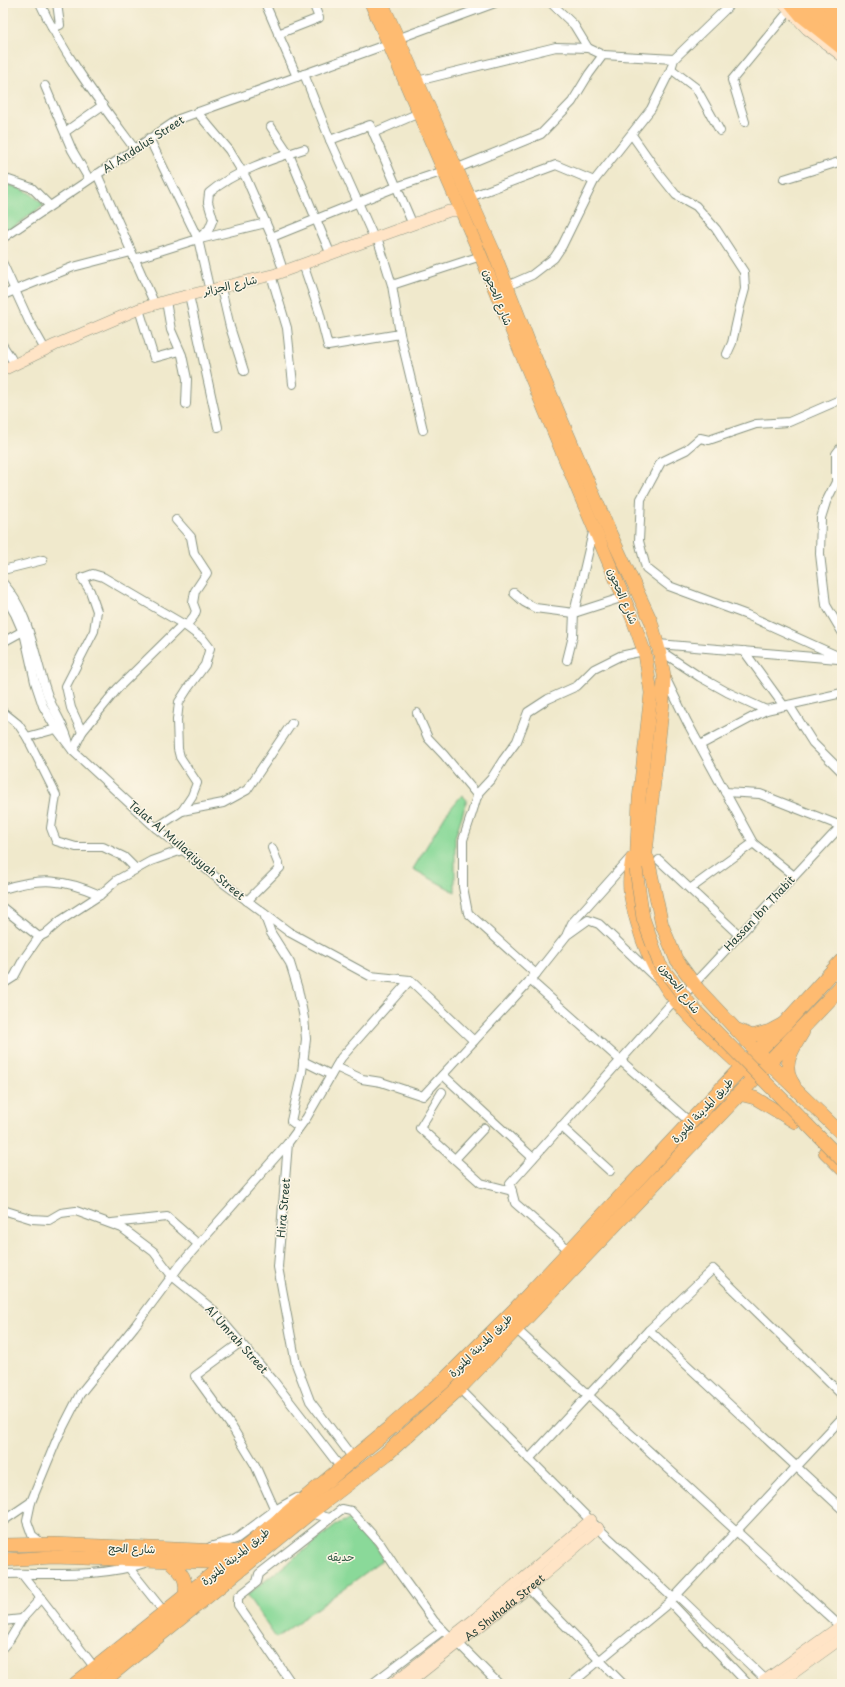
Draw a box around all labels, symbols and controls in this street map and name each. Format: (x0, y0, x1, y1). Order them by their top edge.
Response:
street label: Al Andalus Street (99, 111, 188, 177)
street label: شارع الحجون (478, 266, 517, 328)
street label: شارع الجزائر (200, 271, 259, 301)
street label: شارع الحجون (603, 565, 642, 627)
street label: Talat Al Mullaqiyyah Street (125, 796, 249, 904)
street label: Hassan Ibn Thabit (719, 871, 799, 955)
street label: شارع الحجون (654, 959, 705, 1018)
street label: طريق المدينة المنورة (667, 1073, 737, 1147)
street label: Hira Street (272, 1177, 294, 1239)
street label: Al Umrah Street (202, 1301, 273, 1377)
street label: طريق المدينة المنورة (444, 1309, 516, 1381)
street label: طريق المدينة المنورة (197, 1523, 273, 1589)
street label: شارع الحج (108, 1539, 156, 1558)
park label: حديقه (328, 1548, 354, 1565)
street label: As Shuhada Street (460, 1569, 548, 1644)

